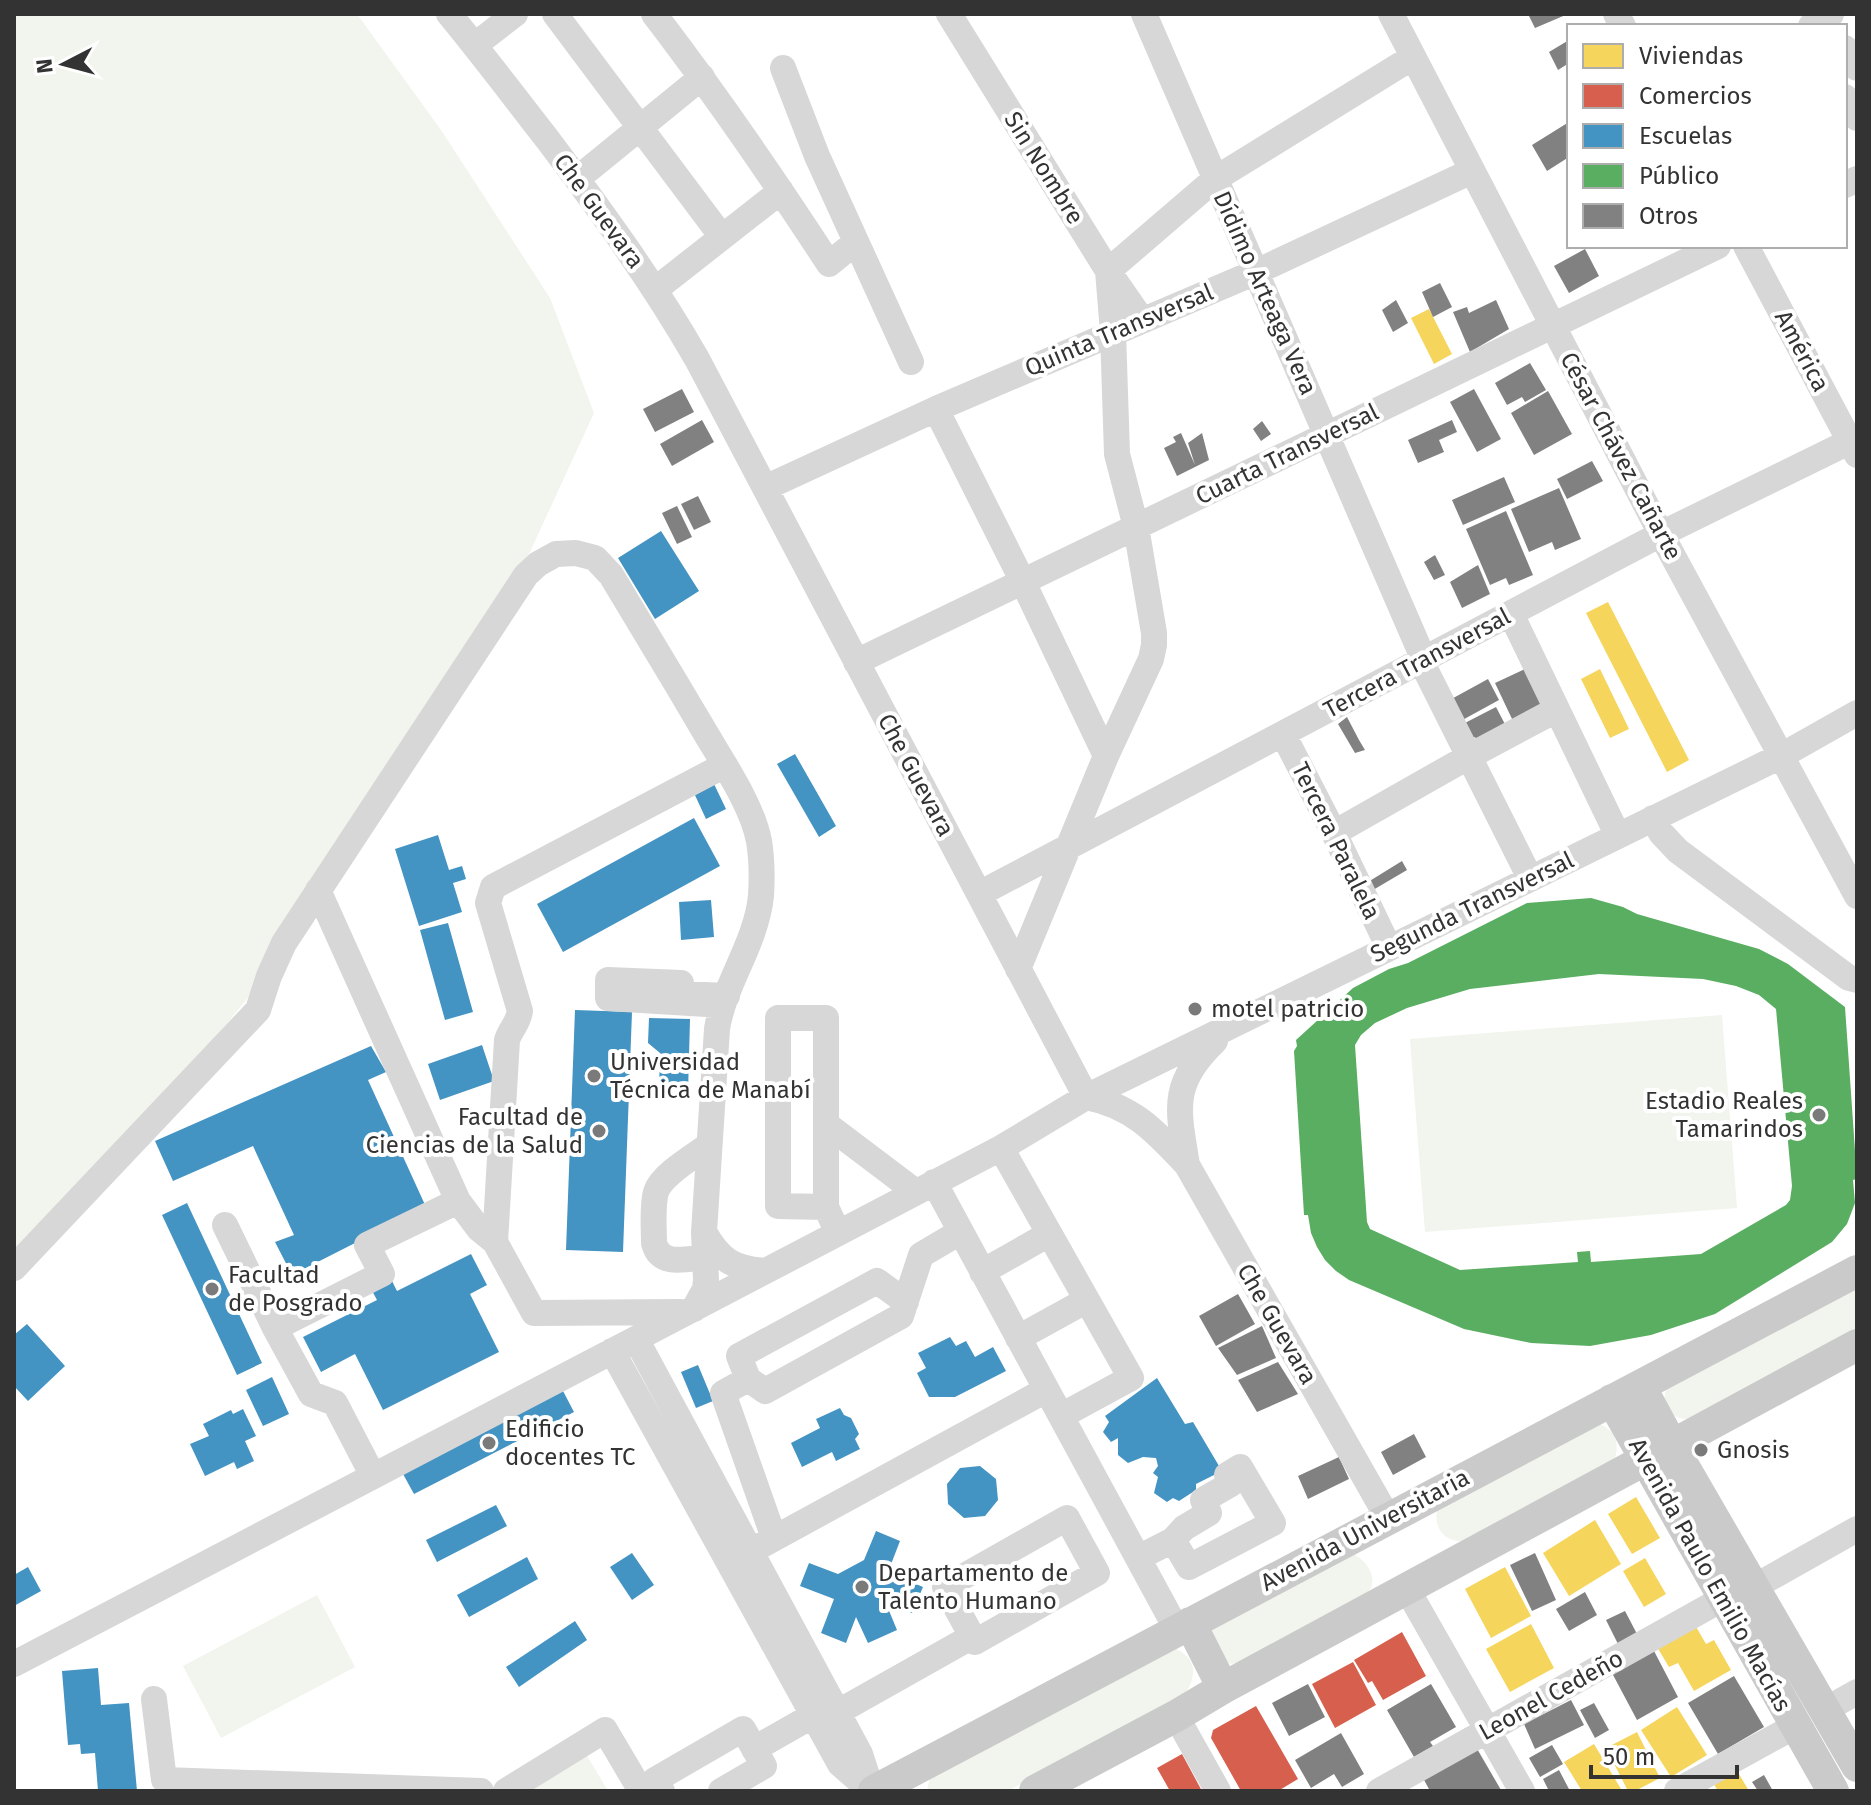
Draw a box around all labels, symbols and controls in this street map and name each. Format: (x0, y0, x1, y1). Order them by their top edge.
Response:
north arrow (24, 24, 104, 104)
legend (1567, 24, 1847, 248)
text: Viviendas (1639, 42, 1743, 70)
text: N (30, 57, 59, 75)
text: Comercios (1639, 82, 1752, 110)
street label: Sin Nombre (998, 107, 1090, 229)
text: Escuelas (1639, 122, 1732, 150)
street label: Che Guevara (548, 148, 650, 274)
text: Público (1639, 162, 1719, 190)
street label: Dídimo Arteaga Vera (1207, 187, 1323, 399)
text: Otros (1639, 202, 1698, 230)
street label: Quinta Transversal (1021, 278, 1217, 382)
street label: América (1769, 306, 1835, 396)
street label: César Chávez Cañarte (1554, 347, 1688, 565)
street label: Cuarta Transversal (1191, 398, 1383, 510)
street label: Tercera Transversal (1319, 602, 1515, 724)
street label: Che Guevara (872, 709, 960, 841)
street label: Tercera Paralela (1286, 758, 1386, 924)
street label: Segunda Transversal (1366, 846, 1578, 968)
place label: motel patricio (1211, 995, 1364, 1023)
marker: motel patricio (1186, 1000, 1204, 1018)
place label: Universidad Técnica de Manabí (610, 1048, 811, 1104)
marker: Universidad Técnica de Manabí (585, 1067, 603, 1085)
place label: Estadio Reales Tamarindos (1645, 1087, 1803, 1143)
place label: Facultad de Ciencias de la Salud (366, 1103, 583, 1159)
marker: Estadio Reales Tamarindos (1810, 1106, 1828, 1124)
marker: Facultad de Ciencias de la Salud (590, 1122, 608, 1140)
street label: Che Guevara (1231, 1259, 1323, 1389)
place label: Facultad de Posgrado (228, 1261, 363, 1317)
marker: Facultad de Posgrado (203, 1280, 221, 1298)
place label: Edificio docentes TC (505, 1415, 635, 1471)
street label: Avenida Paulo Emilio Macías (1623, 1433, 1797, 1717)
marker: Edificio docentes TC (480, 1434, 498, 1452)
place label: Gnosis (1717, 1436, 1789, 1464)
marker: Gnosis (1692, 1441, 1710, 1459)
street label: Avenida Universitaria (1256, 1463, 1474, 1597)
place label: Departamento de Talento Humano (878, 1559, 1068, 1615)
marker: Departamento de Talento Humano (853, 1578, 871, 1596)
street label: Leonel Cedeño (1474, 1644, 1628, 1746)
scale bar (1591, 1729, 1737, 1779)
text: 50 m (1603, 1743, 1655, 1771)

